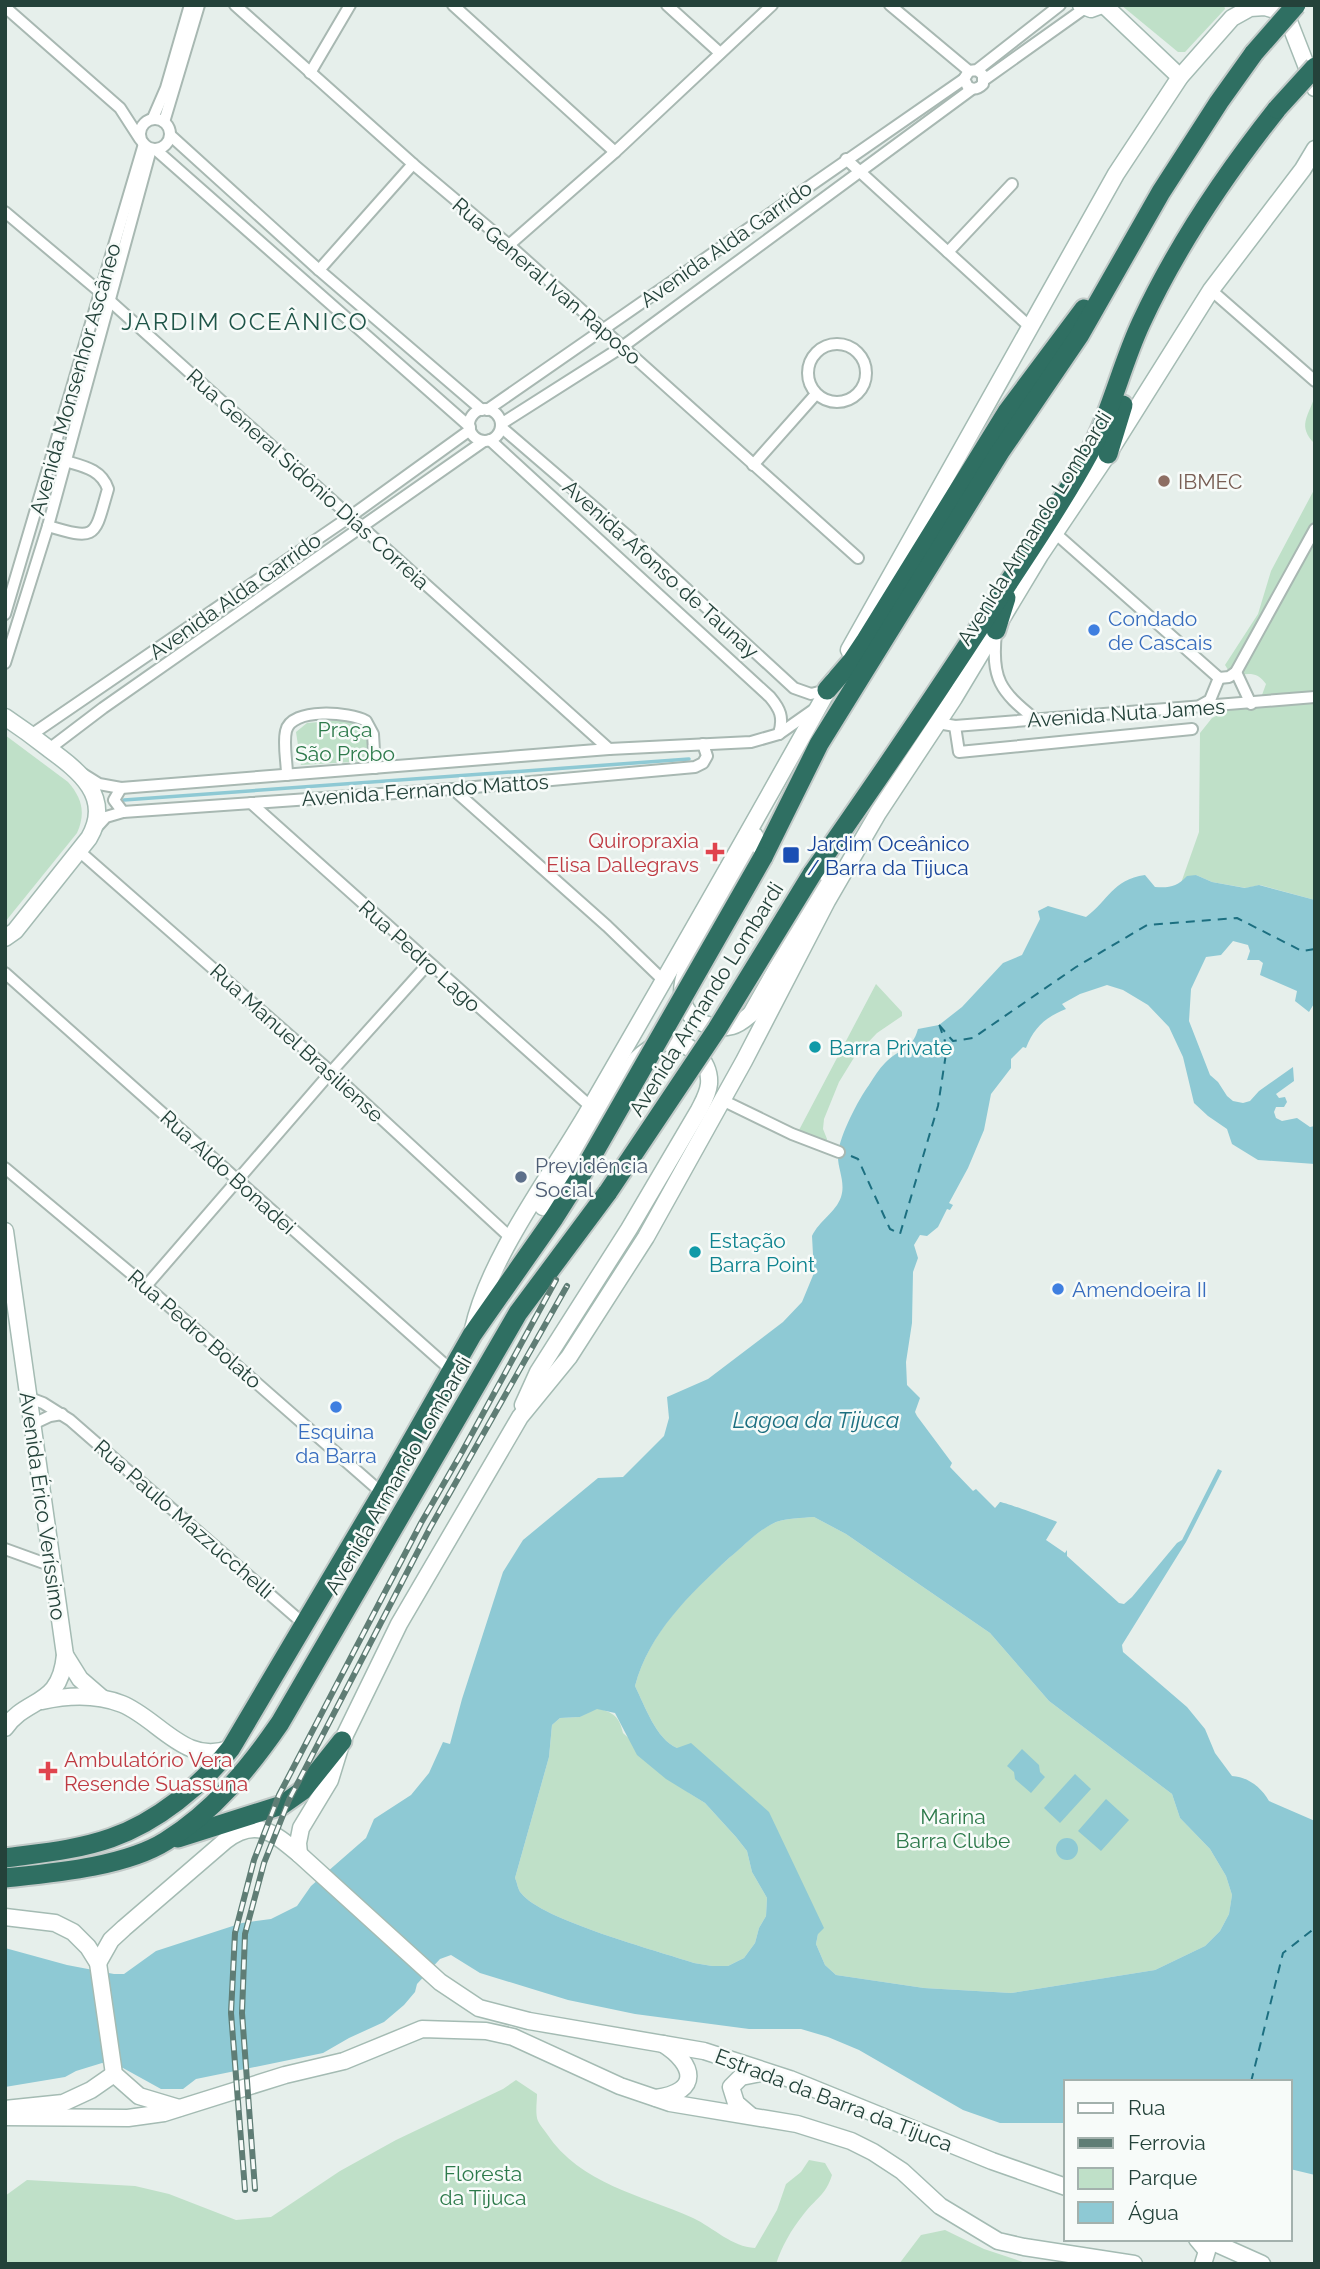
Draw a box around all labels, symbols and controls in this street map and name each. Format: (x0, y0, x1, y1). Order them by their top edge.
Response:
street label: Avenida Alda Garrido (635, 175, 817, 313)
street label: Rua General Ivan Raposo (447, 192, 647, 370)
street label: Avenida Monsenhor Ascâneo (24, 240, 126, 518)
district label: JARDIM OCEÂNICO (121, 307, 369, 336)
street label: Rua General Sidônio Dias Correia (182, 363, 434, 595)
street label: Avenida Armando Lombardi (952, 406, 1116, 650)
place label: IBMEC (1178, 469, 1243, 494)
marker: IBMEC (1156, 473, 1172, 489)
street label: Avenida Afonso de Taunay (558, 474, 764, 664)
street label: Avenida Alda Garrido (144, 527, 326, 665)
place label: Condado de Cascais (1108, 606, 1212, 655)
marker: Condado de Cascais (1086, 622, 1102, 638)
street label: Avenida Nuta James (1026, 694, 1226, 732)
park label: Praça São Probo (295, 717, 395, 766)
street label: Avenida Fernando Mattos (301, 769, 549, 811)
place label: Quiropraxia Elisa Dallegravs (546, 828, 699, 877)
place label: Jardim Oceânico / Barra da Tijuca (807, 831, 969, 880)
marker: Quiropraxia Elisa Dallegravs (705, 842, 725, 862)
marker: Jardim Oceânico / Barra da Tijuca (781, 845, 801, 865)
street label: Avenida Armando Lombardi (624, 877, 788, 1121)
street label: Rua Pedro Lago (354, 895, 486, 1017)
street label: Rua Manuel Brasiliense (205, 958, 389, 1128)
place label: Barra Private (829, 1035, 952, 1060)
marker: Barra Private (807, 1039, 823, 1055)
street label: Rua Aldo Bonadei (155, 1105, 301, 1239)
place label: Previdência Social (535, 1153, 648, 1202)
marker: Previdência Social (513, 1169, 529, 1185)
place label: Estação Barra Point (709, 1228, 815, 1277)
marker: Estação Barra Point (687, 1244, 703, 1260)
street label: Rua Pedro Bolato (123, 1264, 267, 1394)
place label: Amendoeira II (1072, 1277, 1207, 1302)
marker: Amendoeira II (1050, 1281, 1066, 1297)
street label: Avenida Armando Lombardi (319, 1351, 477, 1599)
street label: Avenida Érico Veríssimo (15, 1390, 71, 1622)
marker: Esquina da Barra (328, 1399, 344, 1415)
water label: Lagoa da Tijuca (732, 1406, 900, 1433)
place label: Esquina da Barra (295, 1419, 377, 1468)
street label: Rua Paulo Mazzucchelli (89, 1434, 279, 1604)
place label: Ambulatório Vera Resende Suassuna (64, 1747, 248, 1796)
marker: Ambulatório Vera Resende Suassuna (38, 1761, 58, 1781)
park label: Marina Barra Clube (896, 1804, 1010, 1853)
street label: Estrada da Barra da Tijuca (712, 2043, 956, 2157)
legend (1064, 2080, 1292, 2241)
text: Rua (1128, 2095, 1165, 2120)
text: Ferrovia (1128, 2130, 1206, 2155)
park label: Floresta da Tijuca (440, 2161, 526, 2210)
text: Parque (1128, 2165, 1197, 2190)
text: Água (1128, 2200, 1179, 2225)

